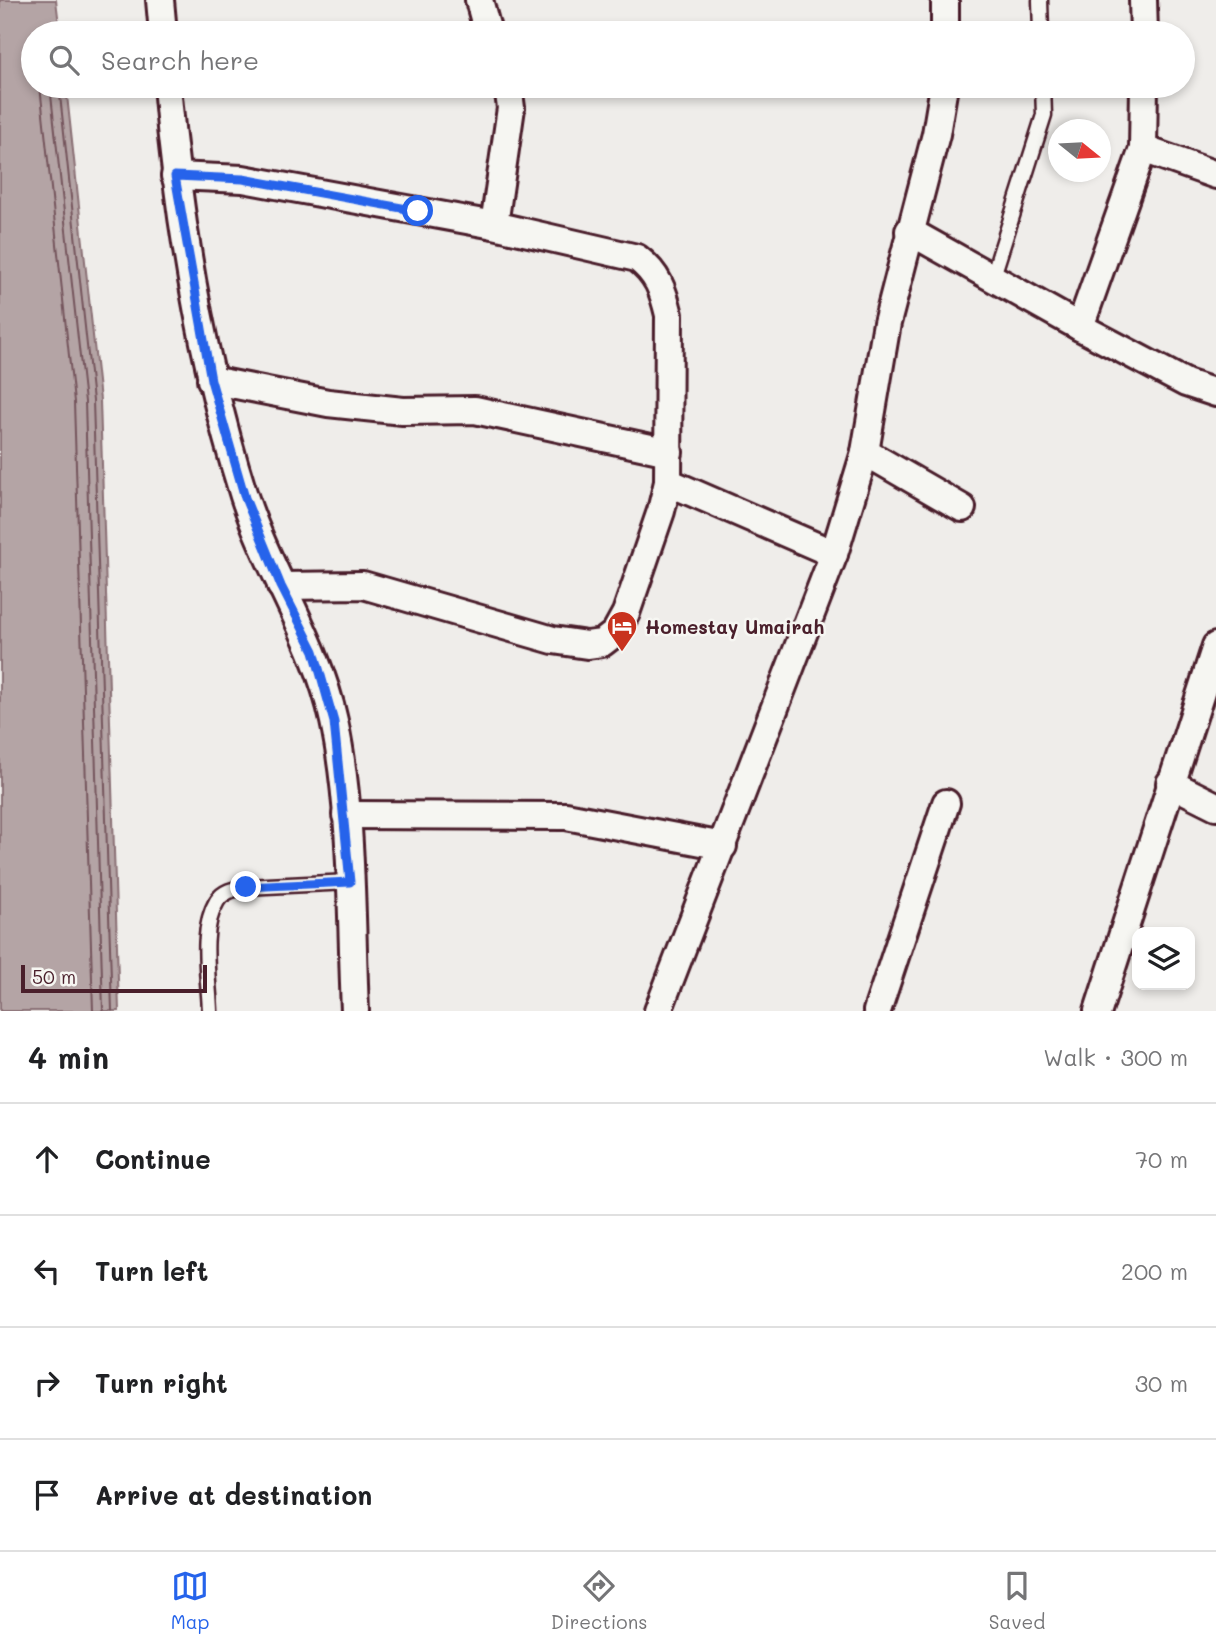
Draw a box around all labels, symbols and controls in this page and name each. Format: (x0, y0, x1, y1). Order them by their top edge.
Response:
search box (21, 21, 1195, 98)
icon: search (45, 41, 83, 79)
text: Search here (101, 43, 259, 77)
north arrow (1048, 119, 1111, 182)
route start (402, 195, 433, 226)
hotel icon: Homestay Umairah (605, 609, 639, 653)
place label: Homestay Umairah (645, 614, 824, 639)
route end (230, 871, 261, 902)
map controls (1132, 927, 1195, 990)
button: layers (1132, 927, 1195, 990)
scale bar (21, 962, 206, 994)
text: 50 m (32, 964, 76, 989)
text: 4 min (28, 1037, 109, 1077)
text: Walk · 300 m (1043, 1042, 1188, 1072)
icon: ahead (28, 1140, 66, 1178)
text: Continue (95, 1142, 211, 1176)
text: 70 m (1135, 1144, 1188, 1174)
icon: left (28, 1252, 66, 1290)
text: Turn left (95, 1254, 208, 1288)
text: 200 m (1121, 1256, 1188, 1286)
icon: right (28, 1364, 66, 1402)
text: Turn right (95, 1366, 228, 1400)
text: 30 m (1135, 1368, 1188, 1398)
icon: arrive (28, 1476, 66, 1514)
text: Arrive at destination (95, 1478, 372, 1512)
tab: Map (171, 1567, 209, 1634)
tab: Directions (551, 1567, 647, 1634)
tab: Saved (989, 1567, 1045, 1634)

